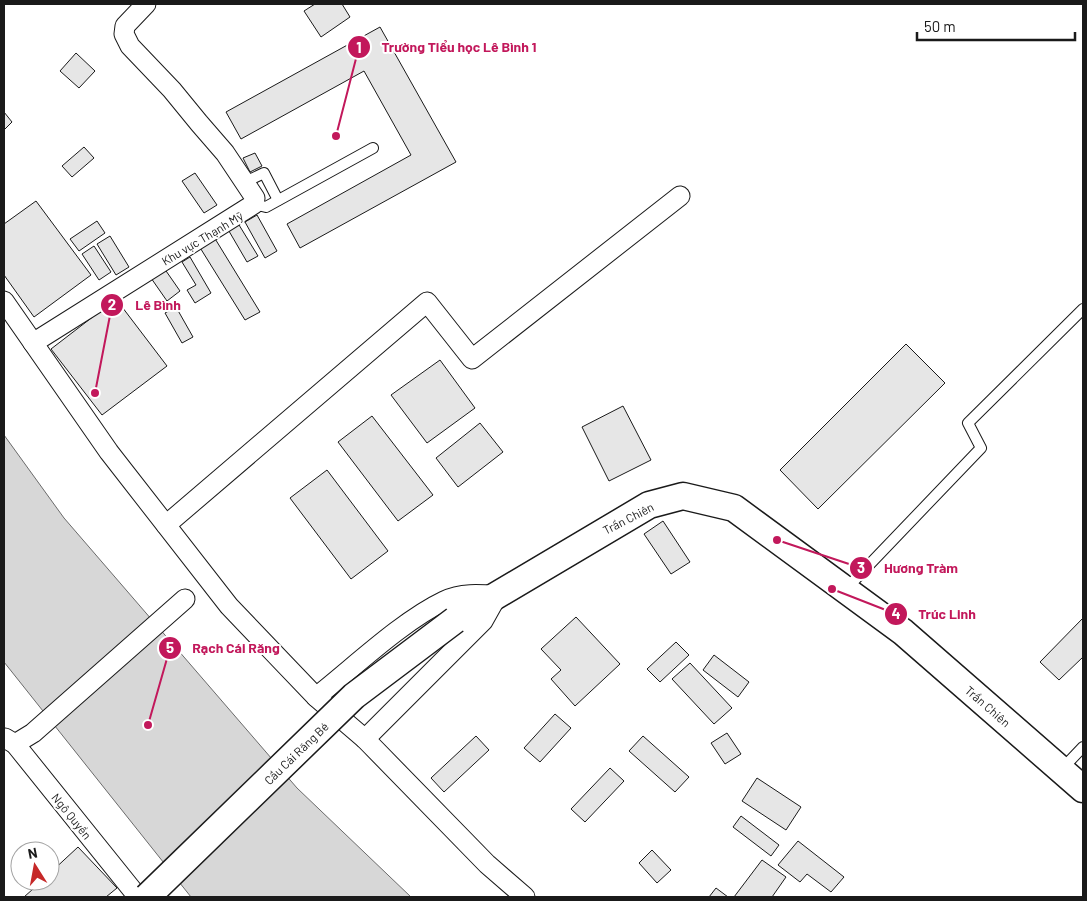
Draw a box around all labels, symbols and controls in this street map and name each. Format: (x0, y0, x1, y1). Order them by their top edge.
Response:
scale bar (917, 10, 1074, 42)
text: 50 m (924, 17, 956, 35)
callout: Trường Tiểu học Lê Bình 1 (346, 33, 546, 62)
text: 1 (356, 38, 362, 56)
text: Trường Tiểu học Lê Bình 1 (381, 38, 537, 55)
street label: Khu vực Thạnh Mỹ (159, 208, 246, 268)
callout: Lê Bình (100, 291, 191, 320)
text: 2 (108, 295, 116, 313)
text: Lê Bình (135, 296, 181, 313)
street label: Trần Chiên (600, 499, 656, 537)
callout: Hương Tràm (849, 553, 968, 582)
text: 3 (857, 558, 865, 576)
text: Hương Tràm (884, 559, 958, 576)
callout: Trúc Linh (884, 599, 986, 628)
text: 4 (891, 604, 901, 622)
text: Trúc Linh (918, 605, 976, 622)
callout: Rạch Cái Răng (158, 633, 290, 662)
text: 5 (166, 638, 174, 656)
text: Rạch Cái Răng (192, 639, 280, 656)
street label: Trần Chiên (963, 683, 1013, 729)
street label: Cầu Cái Răng Bé (261, 719, 331, 787)
street label: Ngô Quyền (49, 790, 95, 842)
north arrow (10, 841, 60, 891)
text: N (26, 844, 39, 862)

